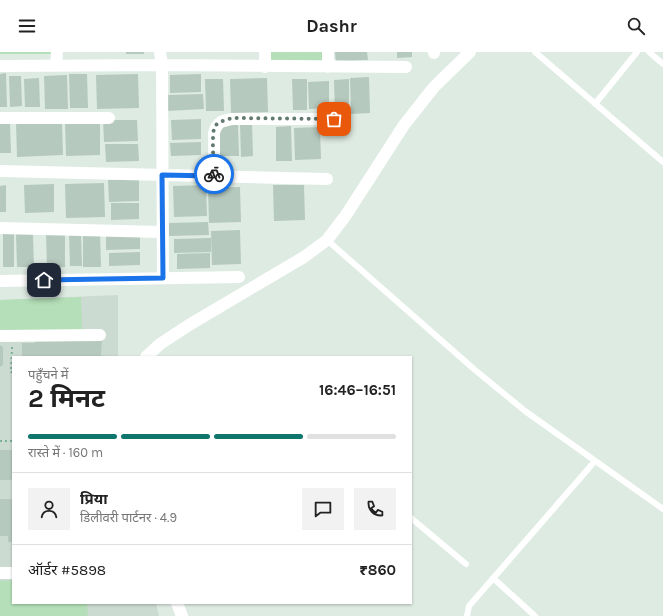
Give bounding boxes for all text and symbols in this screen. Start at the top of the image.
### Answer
icon: menu [16,15,38,37]
text: Dashr [306,15,357,37]
icon: search [625,15,647,37]
pin [317,102,351,136]
icon: bag [323,108,345,130]
courier [194,154,234,194]
icon: bike [203,163,225,185]
pin [27,263,61,297]
icon: home [33,269,55,291]
text: पहुँचने में [28,367,69,382]
text: 16:46–16:51 [319,381,396,399]
text: 2 मिनट [28,383,105,414]
text: रास्ते में · 160 m [28,445,103,460]
button: person [28,488,70,530]
button: chat [302,488,344,530]
button: phone [354,488,396,530]
text: प्रिया [80,490,108,508]
text: डिलीवरी पार्टनर · 4.9 [80,510,177,525]
text: ऑर्डर #5898 [28,561,106,579]
text: ₹860 [359,561,396,579]

